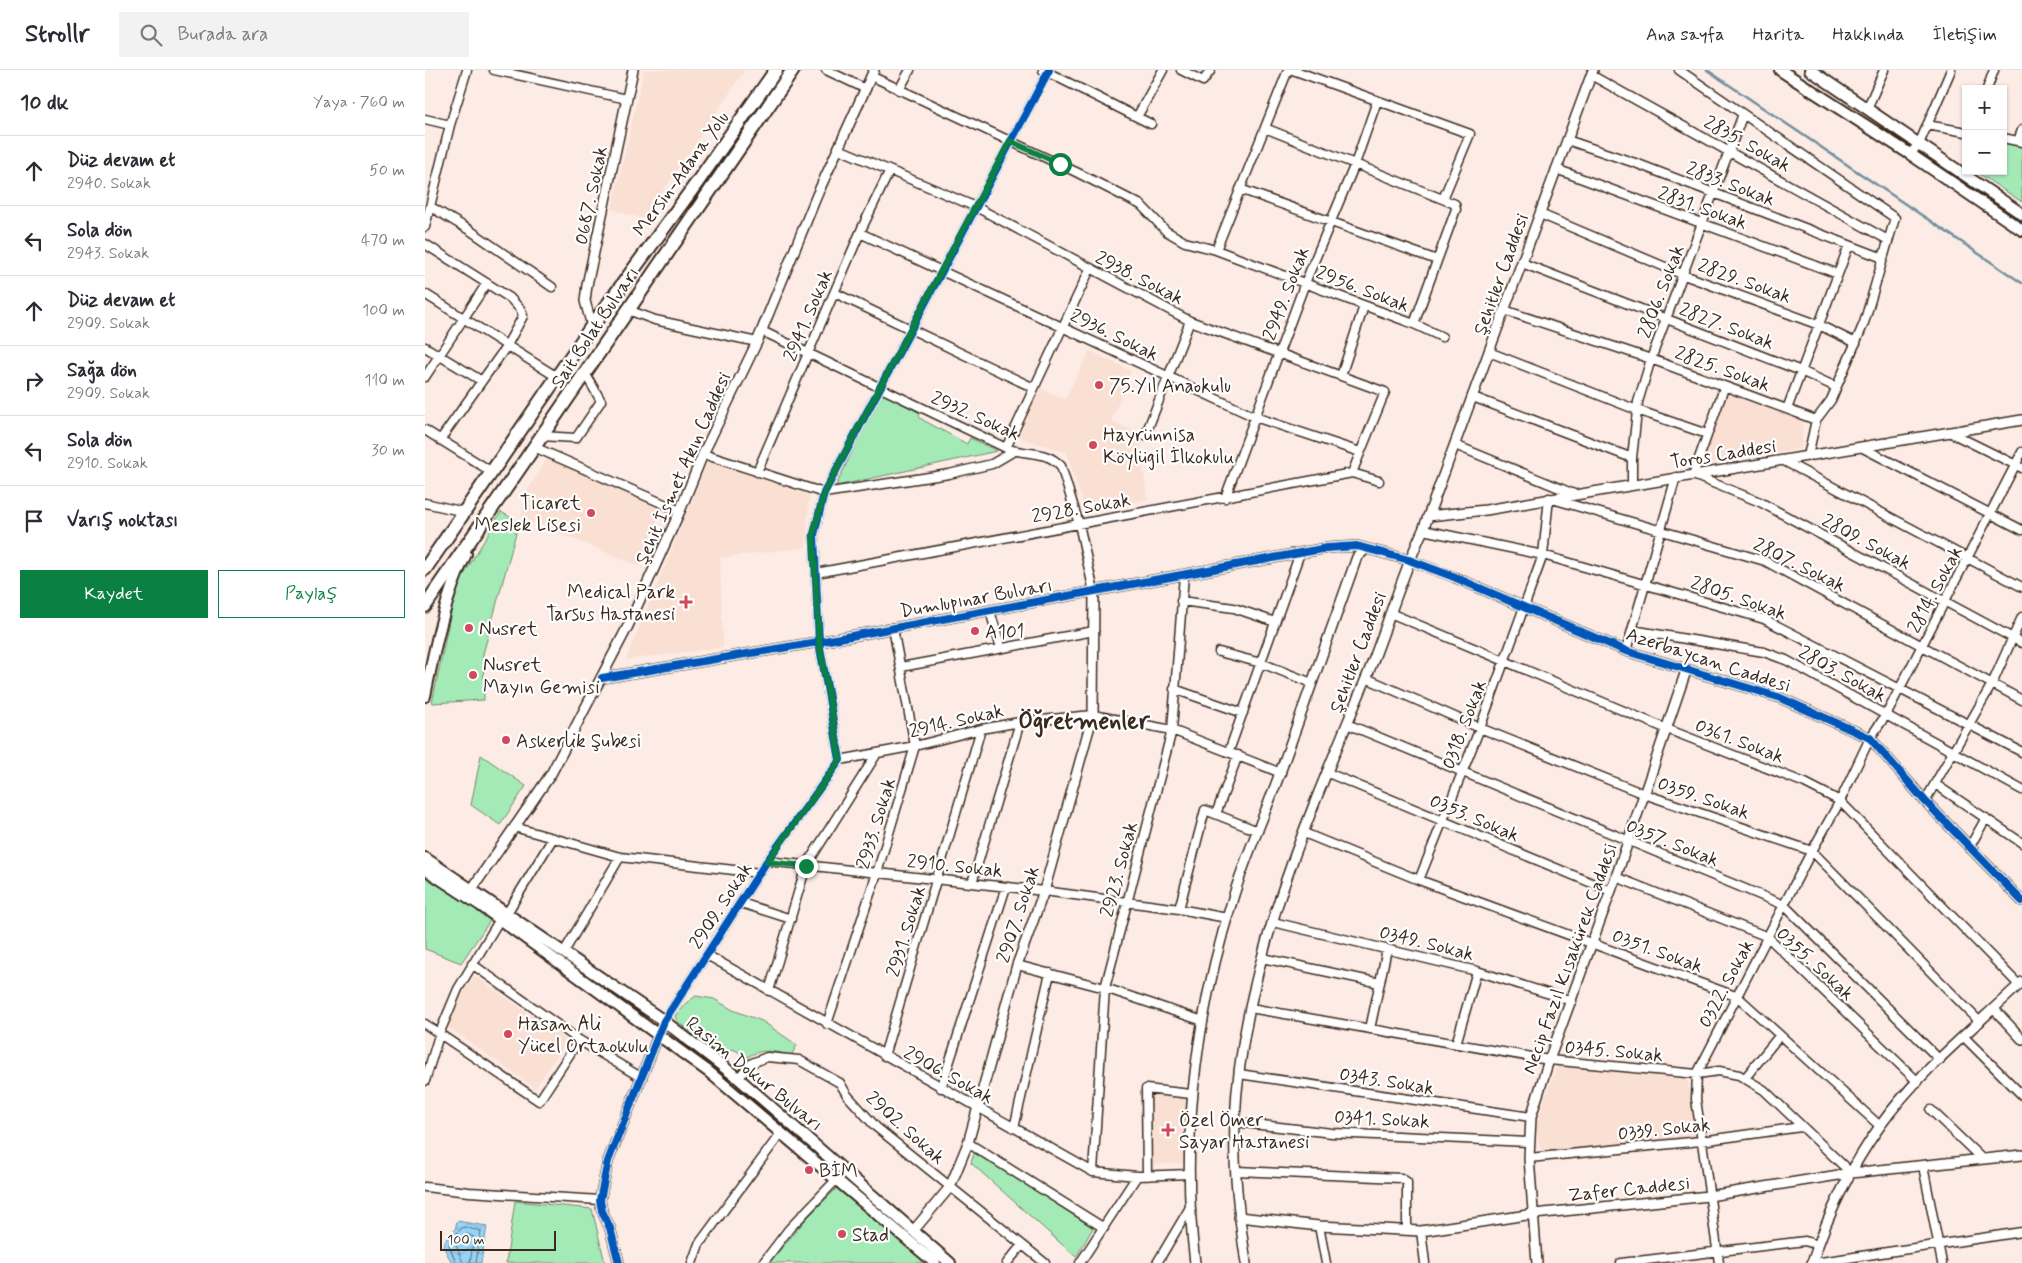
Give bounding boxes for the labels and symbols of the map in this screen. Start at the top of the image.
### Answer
street label: Mersin-Adana Yolu [627,106,735,241]
street label: 2835. Sokak [1699,110,1795,179]
street label: 0687. Sokak [569,144,614,247]
route start [1049,153,1072,176]
street label: 2833. Sokak [1682,156,1778,213]
street label: 2831. Sokak [1654,181,1751,236]
street label: Şehitler Caddesi [1468,210,1535,339]
street label: 2806. Sokak [1632,241,1691,342]
street label: 2949. Sokak [1257,243,1316,344]
street label: 2938. Sokak [1091,245,1188,311]
street label: 2829. Sokak [1694,253,1795,310]
street label: 2956. Sokak [1312,260,1413,319]
street label: Sait Bolat Bulvarı [545,262,645,393]
street label: 2941. Sokak [778,266,839,365]
street label: 2827. Sokak [1675,297,1777,356]
street label: 2936. Sokak [1066,303,1163,367]
street label: 2825. Sokak [1671,341,1774,398]
street label: Şehit İsmet Akın Caddesi [630,369,737,569]
place label: 75.Yıl Anaokulu [1109,374,1231,399]
marker: 75.Yıl Anaokulu [1093,379,1105,391]
street label: 2932. Sokak [927,386,1024,447]
place label: Hayrünnisa Köylügil İlkokulu [1103,423,1234,471]
street label: Toros Caddesi [1669,434,1778,475]
marker: Hayrünnisa Köylügil İlkokulu [1087,439,1099,451]
street label: 2928. Sokak [1030,487,1133,529]
place label: Ticaret Meslek Lisesi [474,491,581,538]
marker: Ticaret Meslek Lisesi [585,507,597,519]
street label: 2809. Sokak [1817,508,1915,576]
street label: 2807. Sokak [1749,532,1850,598]
street label: 2814. Sokak [1902,542,1969,638]
street label: 2805. Sokak [1687,570,1790,626]
street label: Dumlupınar Bulvarı [898,573,1054,624]
place label: Medical Park Tarsus Hastanesi [546,580,675,627]
street label: Şehitler Caddesi [1324,588,1393,717]
marker: Medical Park Tarsus Hastanesi [679,595,693,609]
place label: Nusret [479,617,538,642]
place label: A101 [985,620,1024,645]
marker: Nusret [463,622,475,634]
street label: Azerbaycan Caddesi [1622,622,1794,700]
marker: A101 [969,625,981,637]
street label: 2803. Sokak [1794,640,1891,709]
place label: Nusret Mayın Gemisi [483,653,600,700]
marker: Nusret Mayın Gemisi [467,669,479,681]
street label: 0318. Sokak [1436,676,1493,773]
street label: 2914. Sokak [907,698,1006,744]
district label: Öğretmenler [1018,706,1150,738]
street label: 0361. Sokak [1691,713,1787,770]
place label: Askerlik Şubesi [516,729,642,754]
marker: Askerlik Şubesi [500,734,512,746]
street label: 0359. Sokak [1654,771,1753,826]
street label: 2933. Sokak [851,775,902,872]
street label: 0353. Sokak [1426,788,1523,848]
street label: 0357. Sokak [1622,813,1723,873]
street label: 2923. Sokak [1095,819,1144,920]
street label: Necip Fazıl Kısakürek Caddesi [1517,839,1624,1078]
street label: 2910. Sokak [906,849,1004,884]
route end [795,855,818,878]
street label: 2909. Sokak [684,858,759,954]
street label: 2907. Sokak [991,863,1046,966]
street label: 2931. Sokak [881,883,932,980]
street label: 0349. Sokak [1377,920,1476,967]
street label: 0355. Sokak [1771,922,1859,1007]
street label: 0351. Sokak [1609,923,1706,979]
street label: 0322. Sokak [1693,935,1760,1032]
street label: Rasim Dokur Bulvarı [680,1011,828,1137]
place label: Hasan Ali Yücel Ortaokulu [518,1012,649,1059]
marker: Hasan Ali Yücel Ortaokulu [502,1028,514,1040]
street label: 0345. Sokak [1564,1035,1664,1068]
street label: 2906. Sokak [899,1040,998,1110]
street label: 0343. Sokak [1338,1062,1436,1101]
street label: 2902. Sokak [860,1086,950,1170]
street label: 0341. Sokak [1334,1105,1430,1134]
place label: Özel Ömer Sayar Hastanesi [1179,1108,1309,1155]
street label: 0339. Sokak [1617,1112,1712,1147]
marker: Özel Ömer Sayar Hastanesi [1161,1123,1175,1137]
place label: BİM [819,1159,858,1184]
marker: BİM [803,1164,815,1176]
street label: Zafer Caddesi [1567,1171,1691,1208]
place label: Stad [852,1223,889,1248]
scale bar [440,1228,556,1251]
marker: Stad [836,1228,848,1240]

